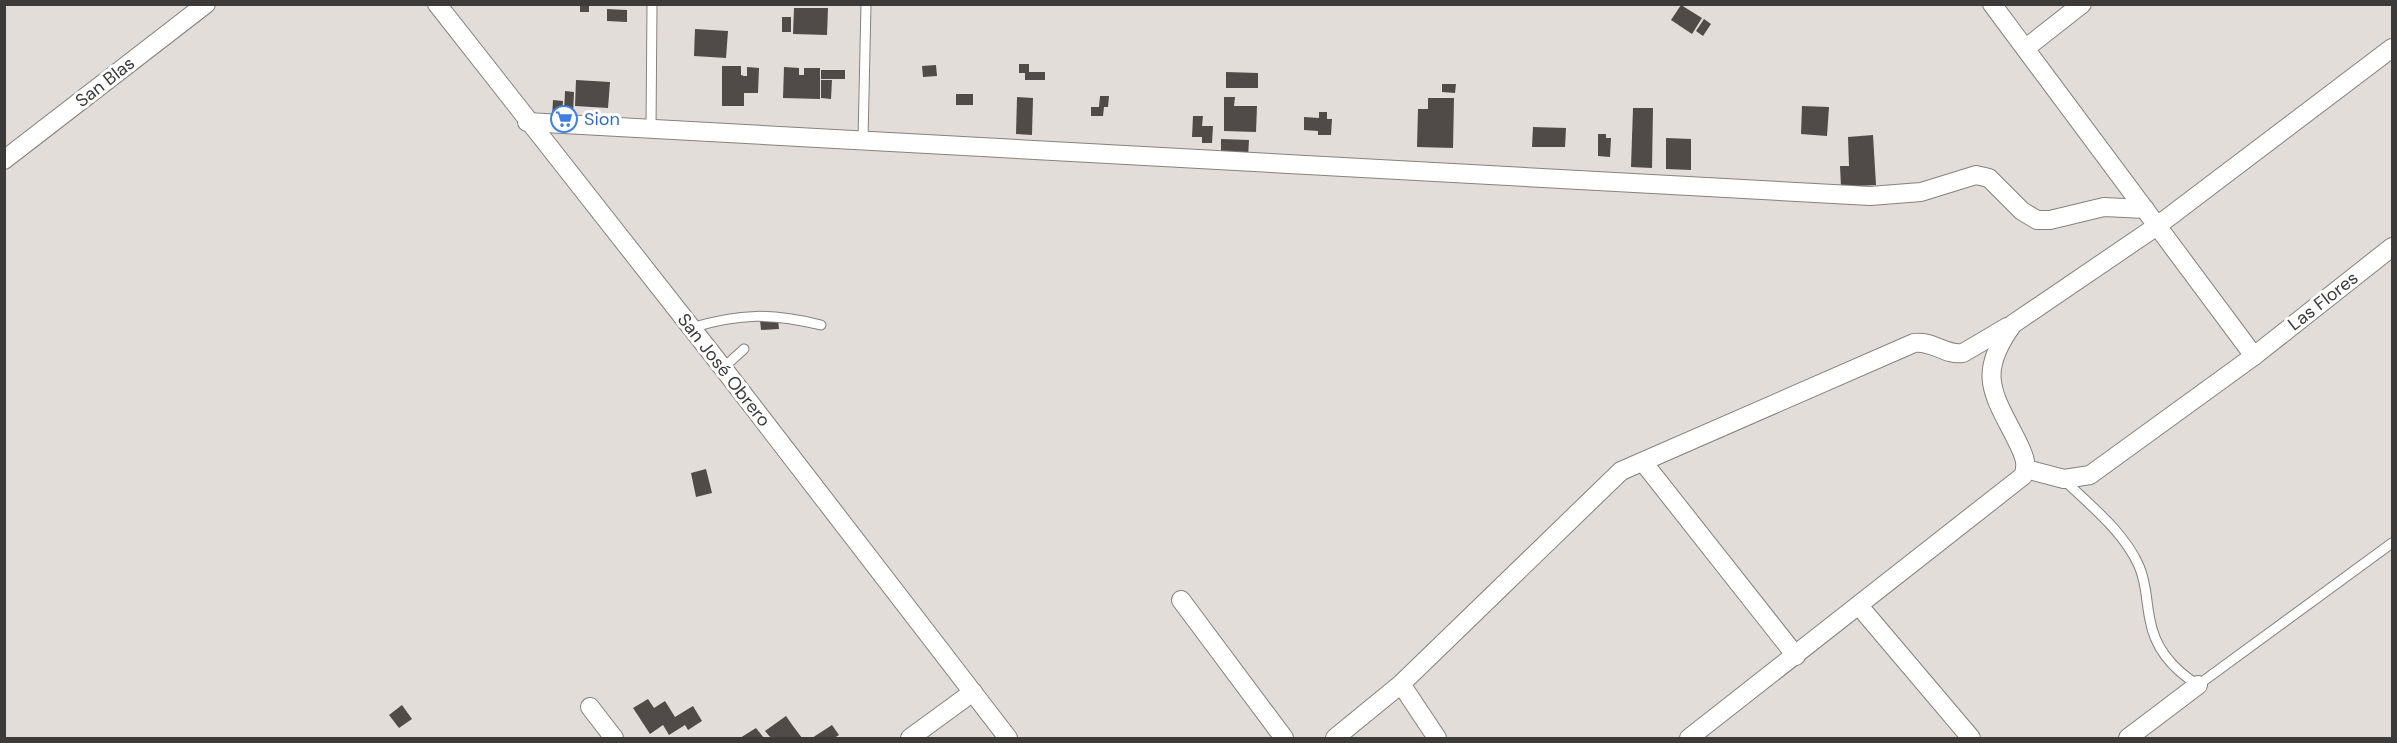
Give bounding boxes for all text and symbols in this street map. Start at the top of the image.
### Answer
street label: San Blas [70,51,140,113]
supermarket icon: Sion [549,104,579,134]
place label: Sion [584,107,620,131]
street label: Las Flores [2283,266,2363,336]
street label: San José Obrero [672,308,776,432]

